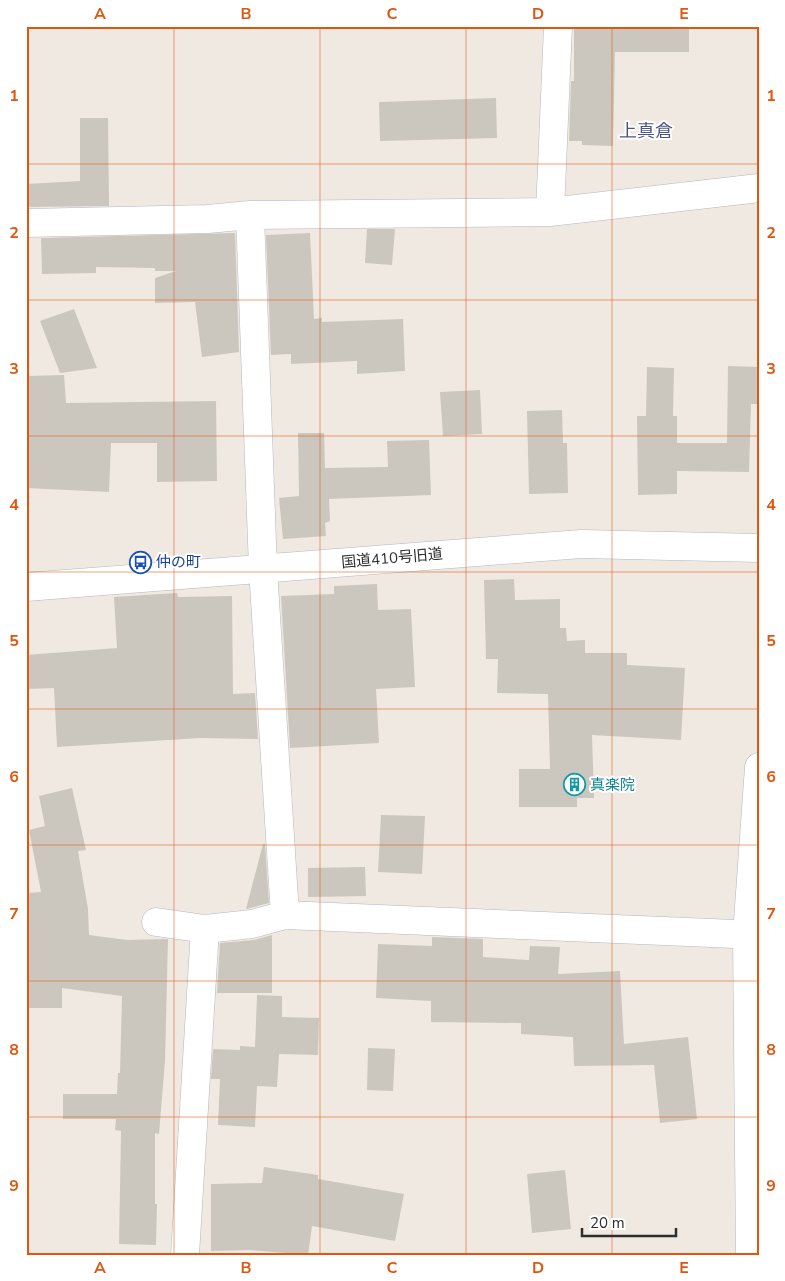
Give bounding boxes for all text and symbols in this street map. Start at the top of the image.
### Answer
text: A [94,3,106,25]
text: B [240,3,252,25]
text: C [387,3,398,25]
text: D [532,3,544,25]
text: E [679,3,689,25]
text: 1 [9,85,19,107]
text: 1 [766,85,776,107]
district label: 上真倉 [619,119,673,143]
text: 2 [9,222,19,244]
text: 2 [766,222,776,244]
text: 3 [9,358,19,380]
text: 3 [766,358,776,380]
text: 4 [9,494,19,516]
text: 4 [766,494,776,516]
street label: 国道410号旧道 [340,544,444,572]
bus stop icon: 仲の町 [128,550,152,574]
place label: 仲の町 [156,552,201,572]
text: 5 [9,630,19,652]
text: 5 [766,630,776,652]
text: 6 [9,766,19,788]
text: 6 [766,766,776,788]
building icon: 真楽院 [562,773,586,797]
place label: 真楽院 [590,775,635,795]
text: 7 [9,903,19,925]
text: 7 [766,903,776,925]
text: 8 [9,1039,19,1061]
text: 8 [766,1039,776,1061]
text: 9 [9,1175,19,1197]
text: 9 [766,1175,776,1197]
scale bar [582,1206,676,1238]
text: 20 m [590,1213,625,1233]
text: A [94,1257,106,1279]
text: B [240,1257,252,1279]
text: C [387,1257,398,1279]
text: D [532,1257,544,1279]
text: E [679,1257,689,1279]

